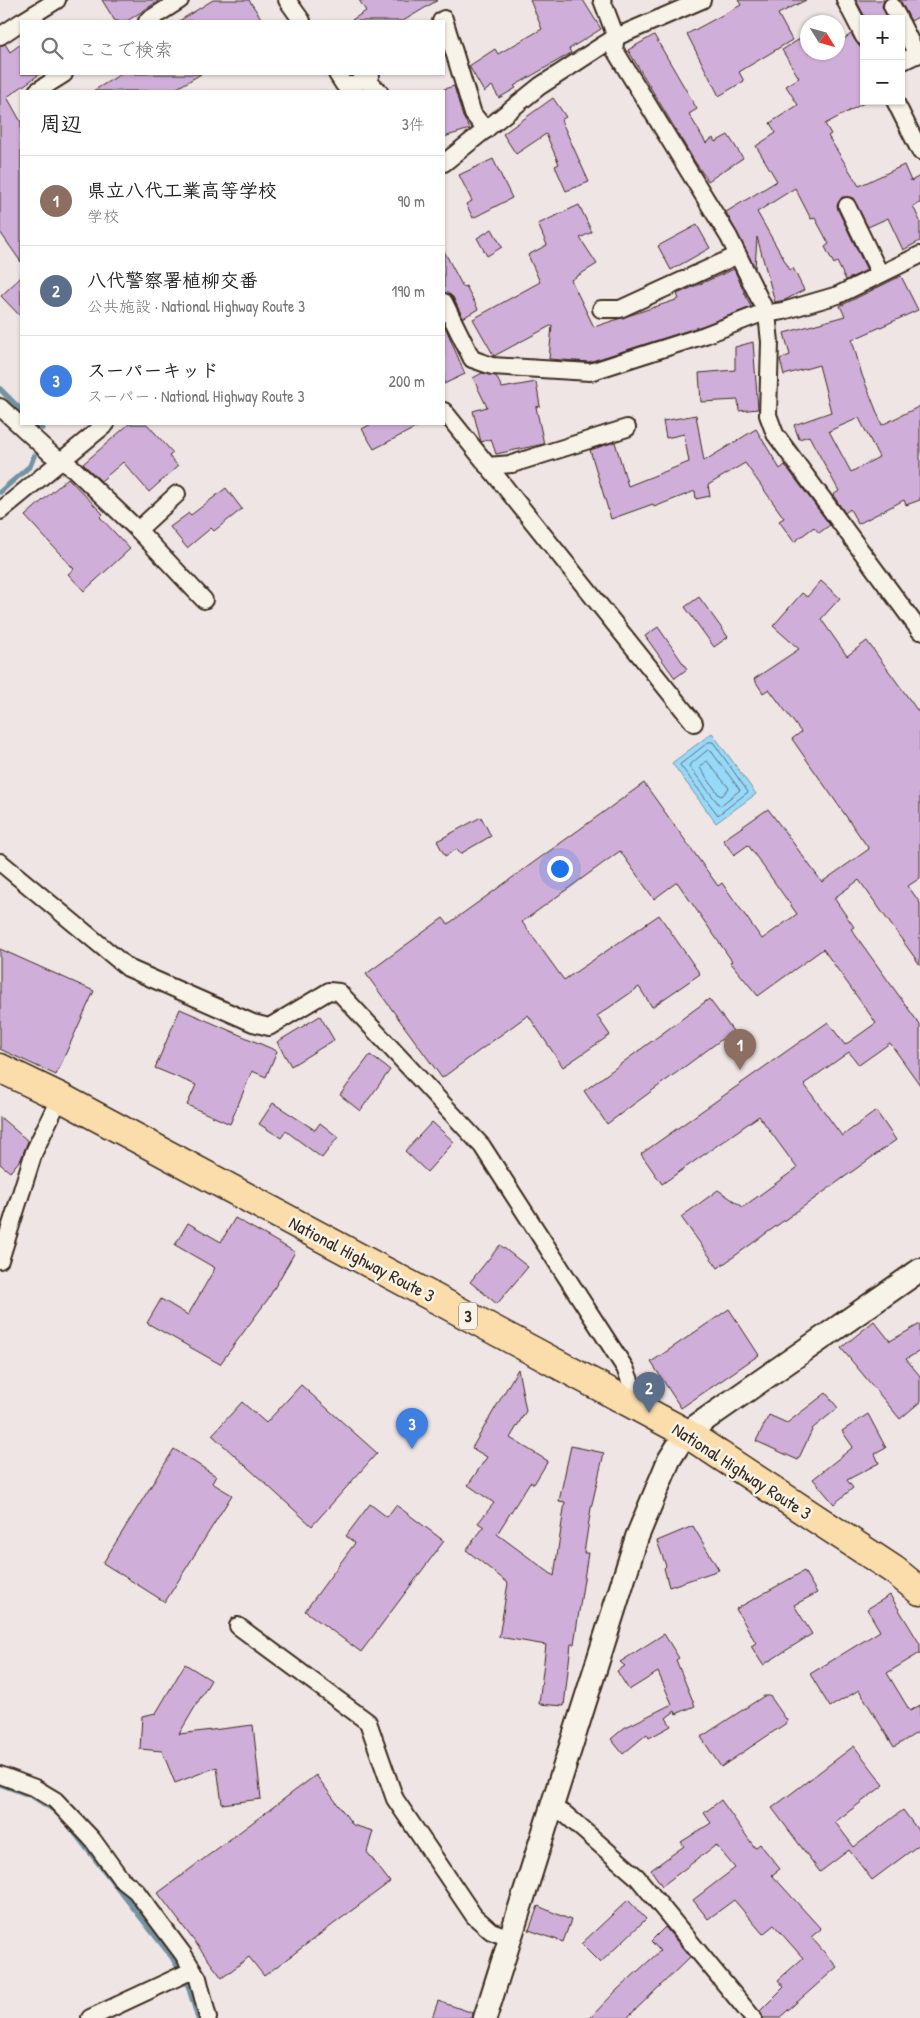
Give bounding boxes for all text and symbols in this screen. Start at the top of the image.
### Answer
north arrow [800,15,845,60]
map controls [860,15,905,105]
button: + [860,15,905,60]
search box [20,20,445,75]
icon: search [38,34,66,62]
text: ここで検索 [78,36,173,62]
button: − [860,60,905,105]
text: 周辺 [40,109,82,138]
text: 3件 [402,113,425,135]
text: 県立八代工業高等学校 [87,177,277,203]
text: 1 [53,190,59,212]
text: 90 m [397,190,425,212]
text: 学校 [87,205,119,227]
text: 八代警察署植柳交番 [87,267,258,293]
text: 2 [52,280,60,302]
text: 190 m [392,280,425,302]
text: 公共施設 · National Highway Route 3 [87,295,305,317]
text: スーパーキッド [87,357,219,383]
text: 3 [52,370,60,392]
text: 200 m [389,370,425,392]
text: スーパー · National Highway Route 3 [87,385,305,407]
your location [547,856,573,882]
pin: 1 [724,1029,756,1070]
street label: National Highway Route 3 [285,1210,439,1308]
road number: 3 [459,1302,477,1330]
pin: 2 [633,1372,665,1413]
pin: 3 [396,1408,428,1449]
street label: National Highway Route 3 [667,1417,817,1525]

